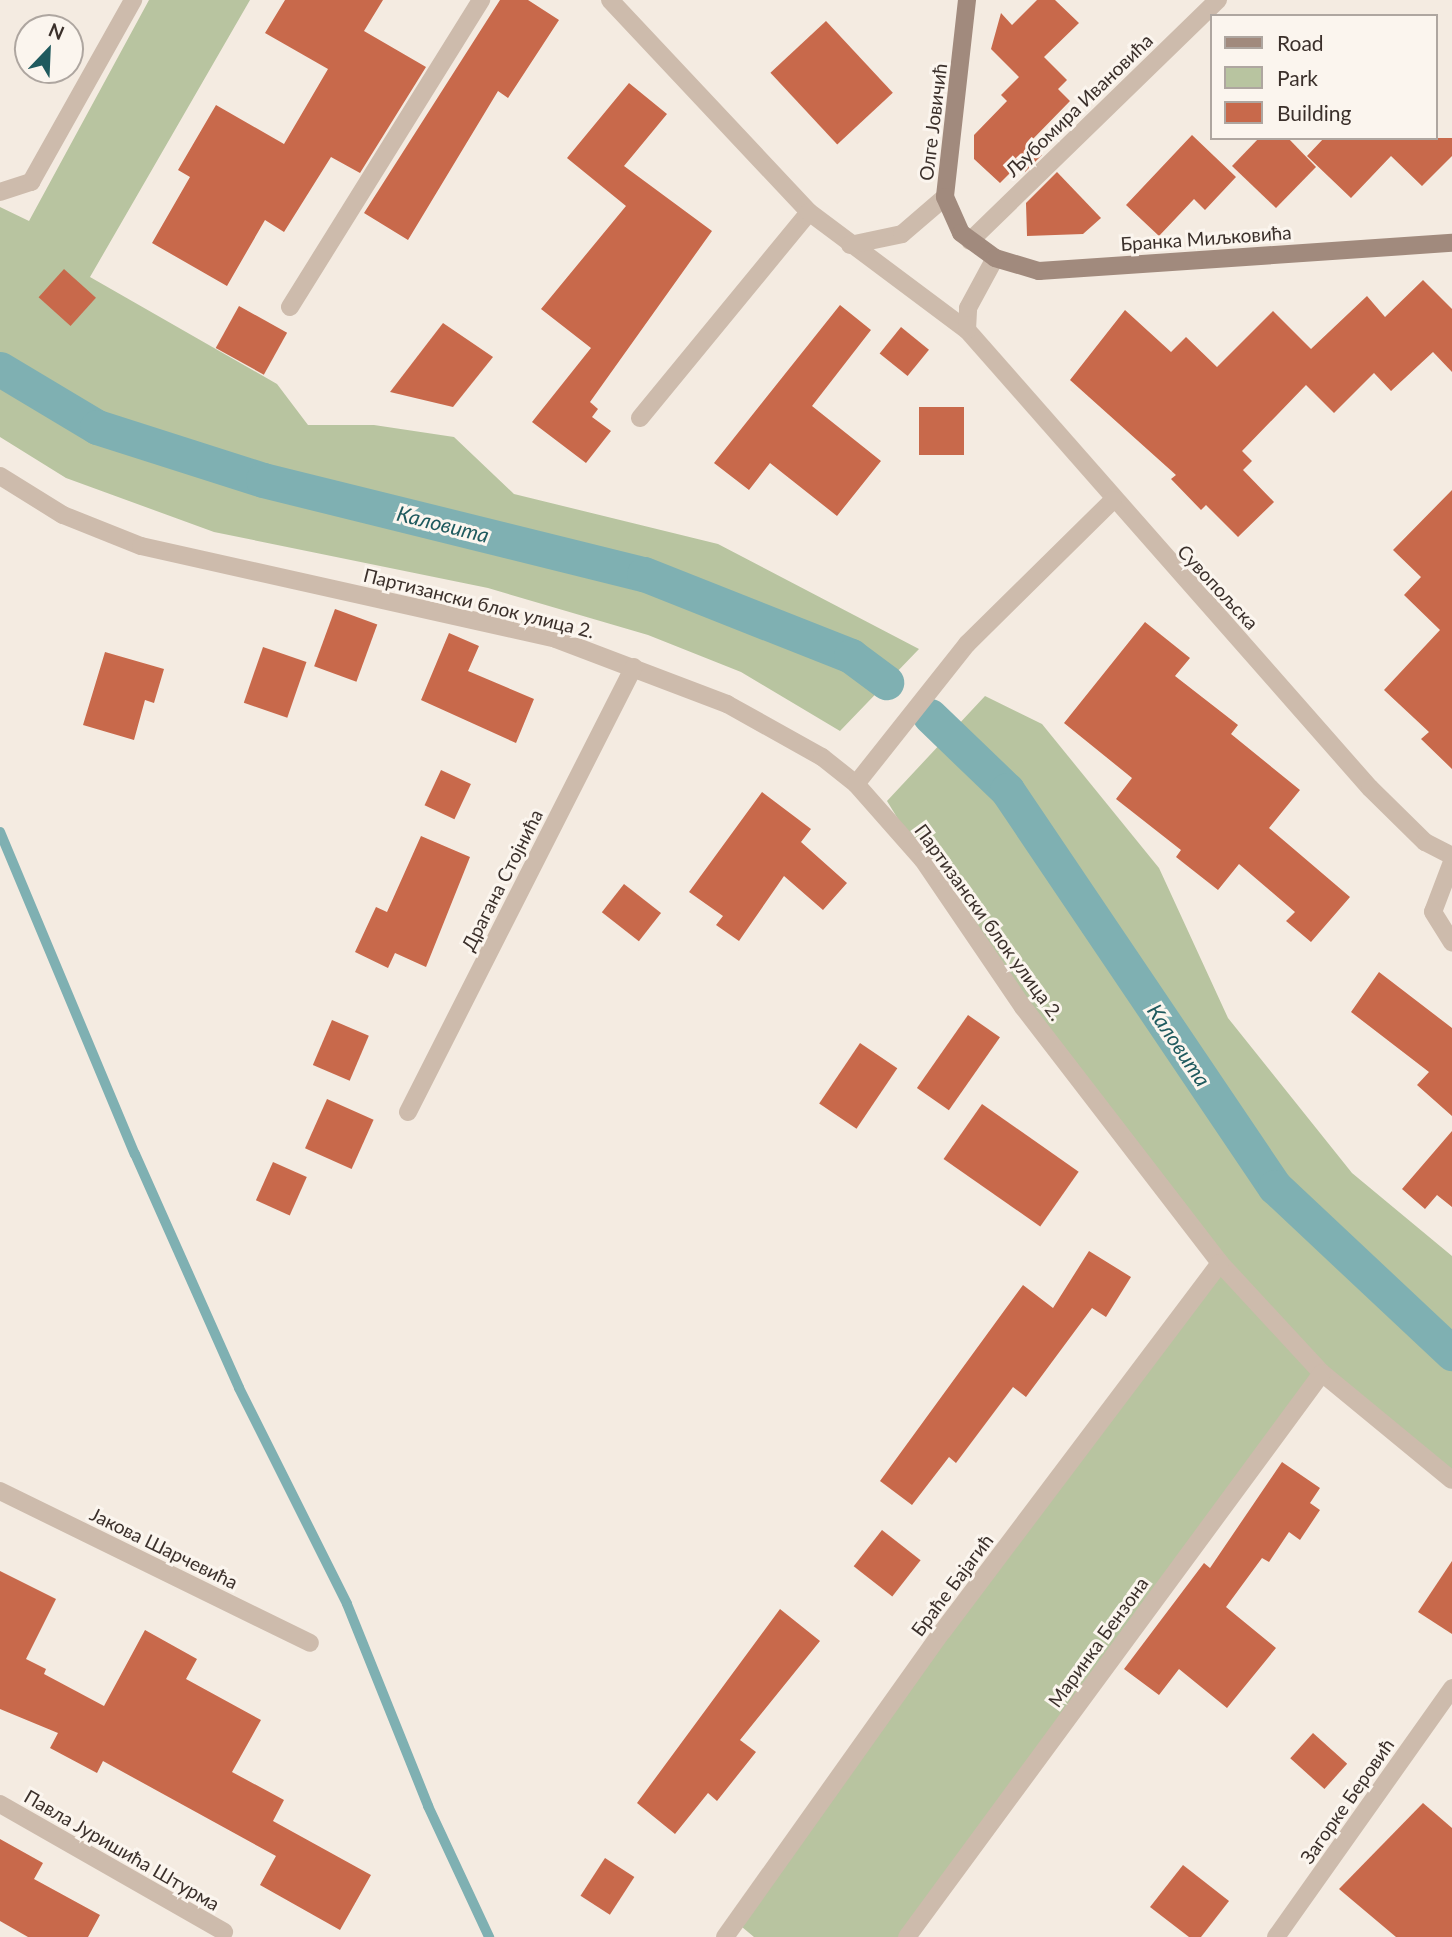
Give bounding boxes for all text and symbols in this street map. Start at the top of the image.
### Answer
north arrow [14,14,84,84]
legend [1210,14,1438,140]
text: N [45,18,68,44]
street label: Љубомира Ивановића [1001,29,1157,181]
text: Road [1277,30,1324,55]
street label: Олге Јовичић [914,62,952,182]
text: Park [1277,65,1318,90]
text: Building [1277,100,1352,125]
street label: Бранка Миљковића [1120,221,1292,255]
water label: Каловита [394,500,492,548]
street label: Сувопољска [1173,540,1263,634]
street label: Партизански блок улица 2. [361,563,597,643]
street label: Драгана Стојнића [457,806,547,954]
street label: Партизански блок улица 2. [910,819,1068,1025]
water label: Каловита [1142,999,1216,1091]
street label: Јакова Шарчевића [86,1502,242,1594]
street label: Браће Бајагић [906,1530,998,1640]
street label: Маринка Бензона [1043,1573,1153,1711]
street label: Загорке Беровић [1295,1734,1399,1868]
street label: Павла Јуришића Штурма [20,1785,224,1915]

